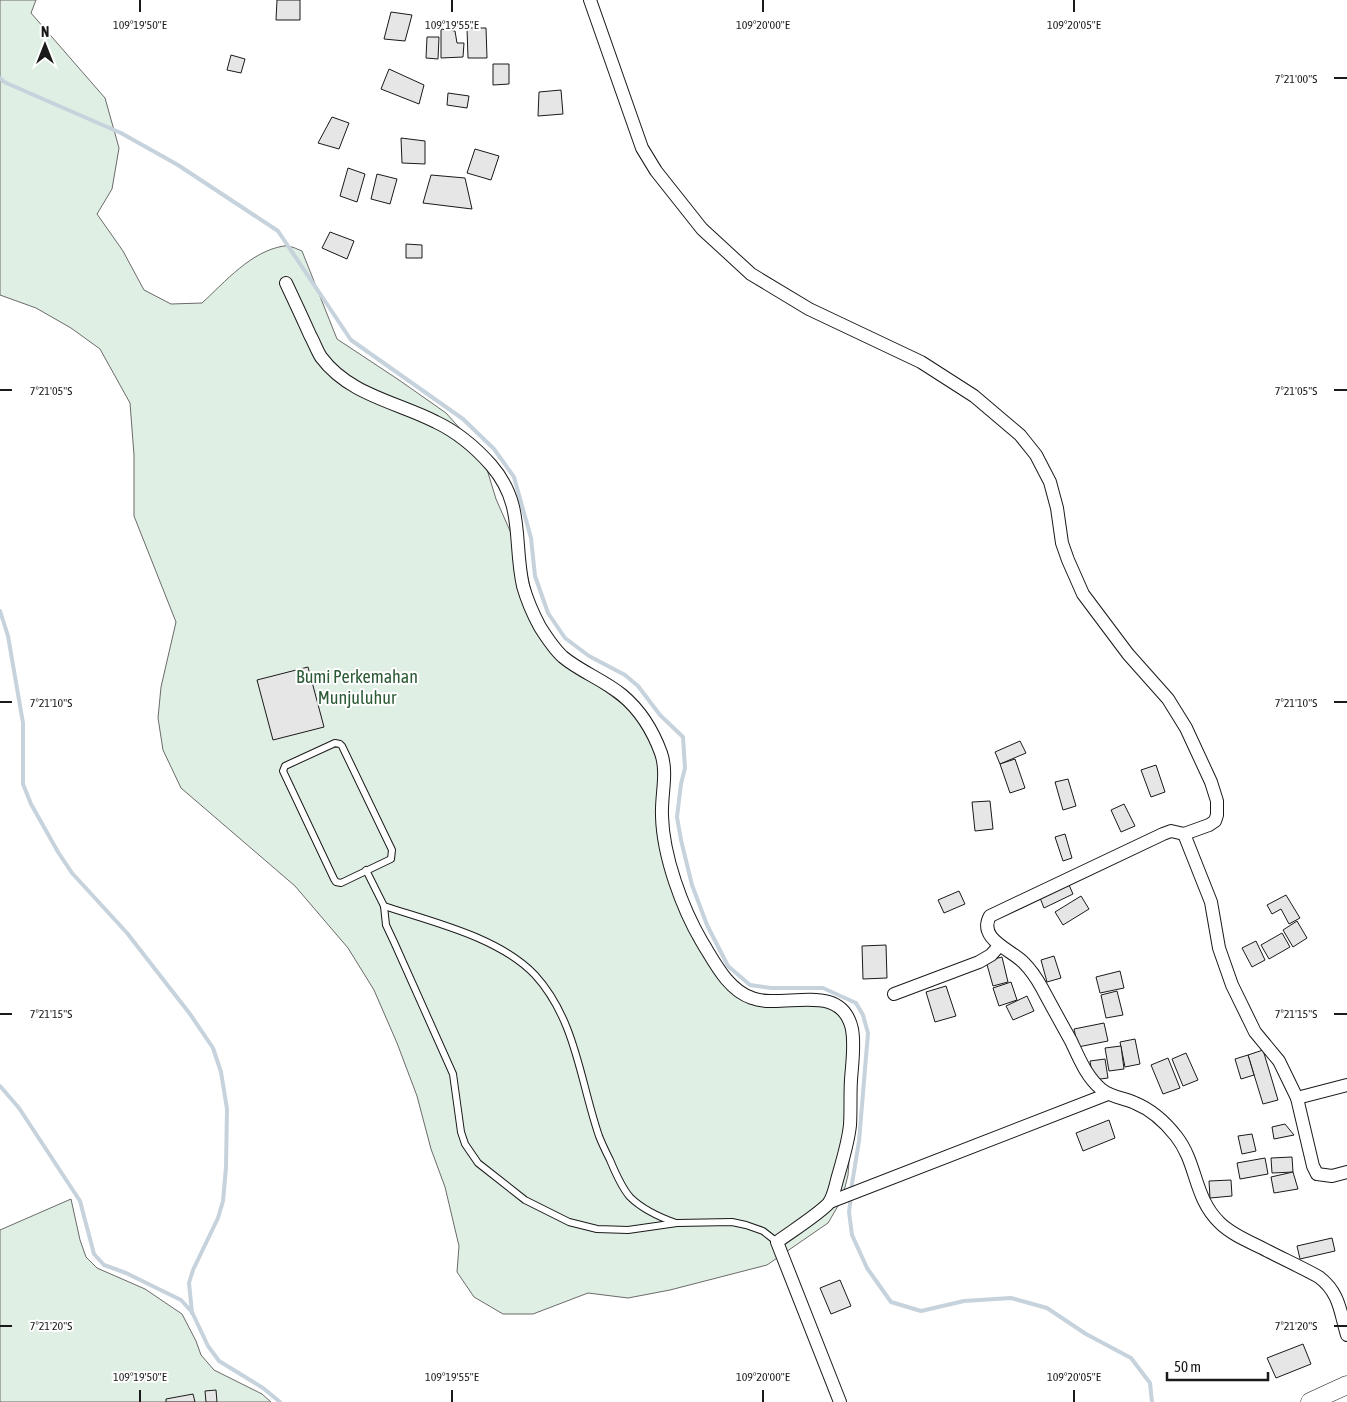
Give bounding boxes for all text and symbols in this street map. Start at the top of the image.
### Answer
text: 109°19'50"E [113,18,167,32]
text: 109°19'55"E [425,18,479,32]
text: 109°20'00"E [736,18,790,32]
text: 109°20'05"E [1047,18,1101,32]
north arrow [20,20,70,70]
text: N [41,24,49,40]
text: 7°21'00"S [1275,72,1317,86]
text: 7°21'05"S [30,384,72,398]
text: 7°21'05"S [1275,384,1317,398]
park label: Bumi Perkemahan Munjuluhur [296,666,418,708]
text: 7°21'10"S [30,696,72,710]
text: 7°21'10"S [1275,696,1317,710]
text: 7°21'15"S [30,1007,72,1021]
text: 7°21'15"S [1275,1007,1317,1021]
text: 7°21'20"S [30,1319,72,1333]
text: 7°21'20"S [1275,1319,1317,1333]
scale bar [1167,1350,1268,1382]
text: 50 m [1174,1358,1201,1375]
text: 109°19'50"E [113,1370,167,1384]
text: 109°19'55"E [425,1370,479,1384]
text: 109°20'00"E [736,1370,790,1384]
text: 109°20'05"E [1047,1370,1101,1384]

